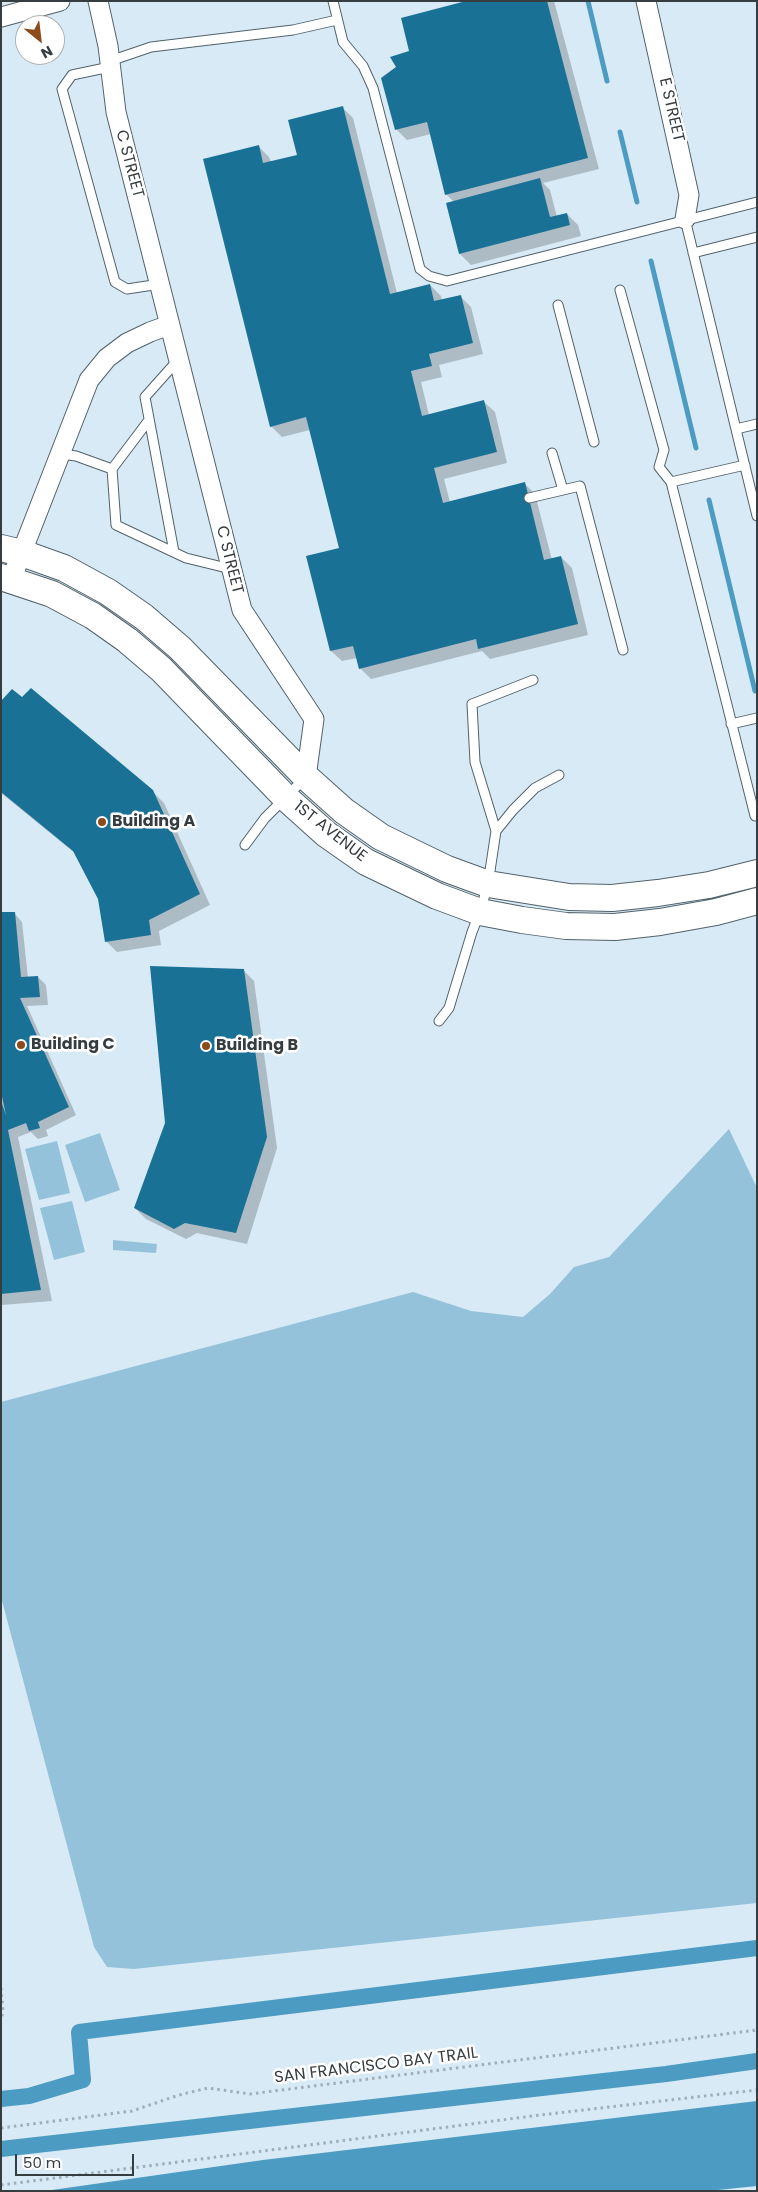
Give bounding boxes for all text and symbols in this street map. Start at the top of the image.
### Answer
north arrow [15,15,65,65]
text: N [37,41,56,64]
street label: E STREET [654,76,688,144]
street label: C STREET [111,128,147,200]
street label: C STREET [211,524,247,596]
street label: 1ST AVENUE [290,797,370,867]
place label: Building A [112,812,195,832]
marker: Building A [96,816,108,828]
place label: Building C [31,1035,115,1055]
place label: Building B [216,1036,298,1056]
marker: Building C [15,1039,27,1051]
marker: Building B [200,1040,212,1052]
street label: SAN FRANCISCO BAY TRAIL [273,2044,479,2088]
scale bar [18,2144,136,2176]
text: 50 m [23,2152,61,2173]

